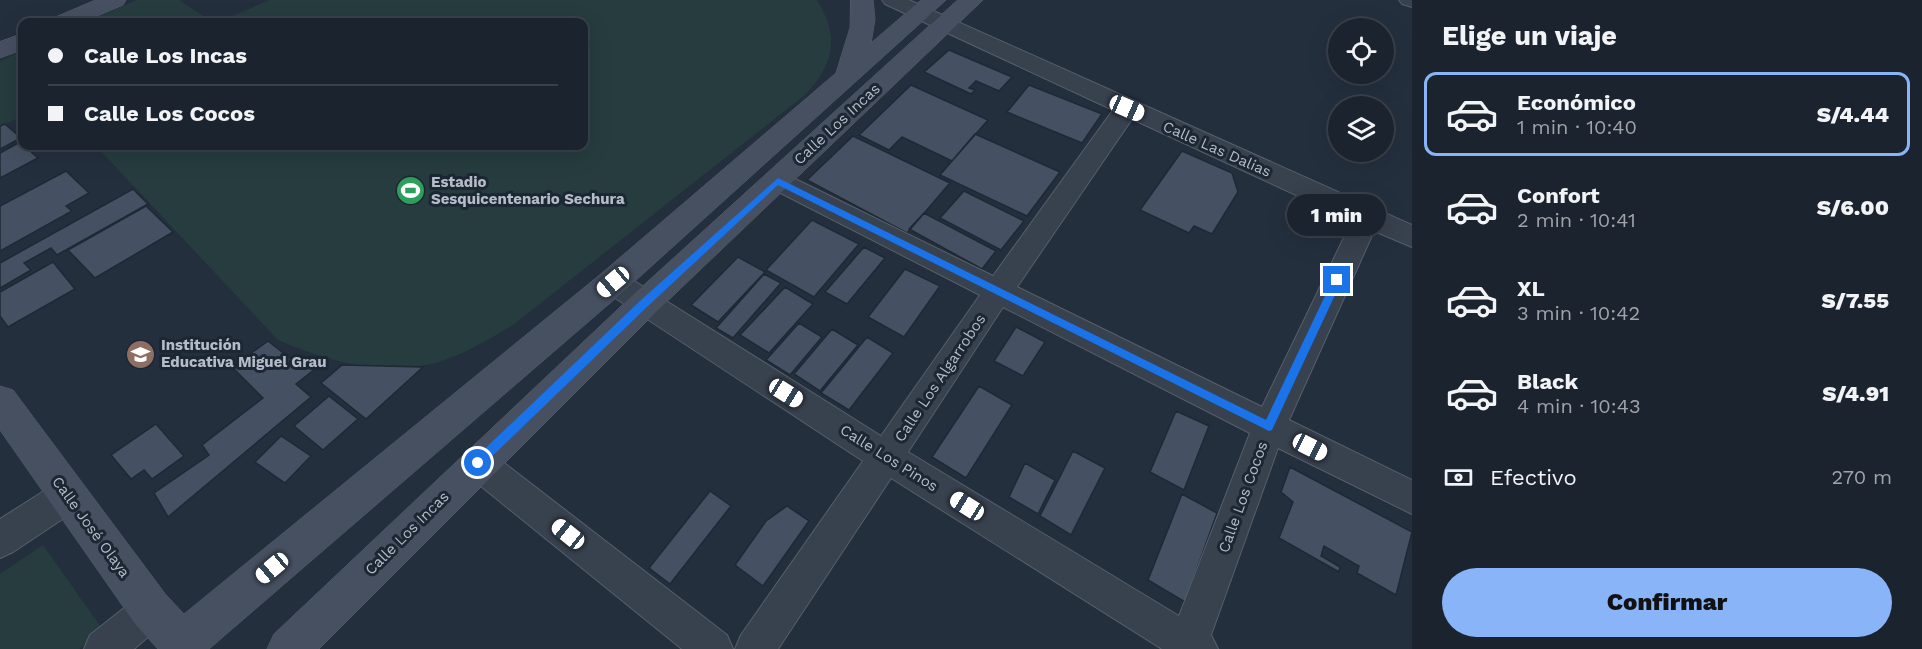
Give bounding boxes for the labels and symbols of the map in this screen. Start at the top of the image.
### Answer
street label: Calle Los Incas [790,80,884,168]
car [1107,92,1147,124]
street label: Calle Las Dalias [1160,117,1274,181]
place label: Estadio Sesquicentenario Sechura [431,173,625,208]
sports icon: Estadio Sesquicentenario Sechura [394,175,426,207]
callout: 1 min [1288,193,1386,235]
car [593,264,633,300]
route end [1323,266,1350,293]
street label: Calle Los Algarrobos [891,311,989,445]
place label: Institución Educativa Miguel Grau [161,336,327,371]
school or university icon: Institución Educativa Miguel Grau [124,338,156,370]
car [766,376,806,410]
street label: Calle Los Pinos [837,421,941,495]
car [1290,431,1330,463]
street label: Calle Los Cocos [1215,439,1272,555]
route start [464,449,491,476]
street label: Calle José Olaya [48,473,134,581]
street label: Calle Los Incas [361,487,453,579]
car [947,489,987,523]
car [548,516,588,552]
car [252,550,292,586]

